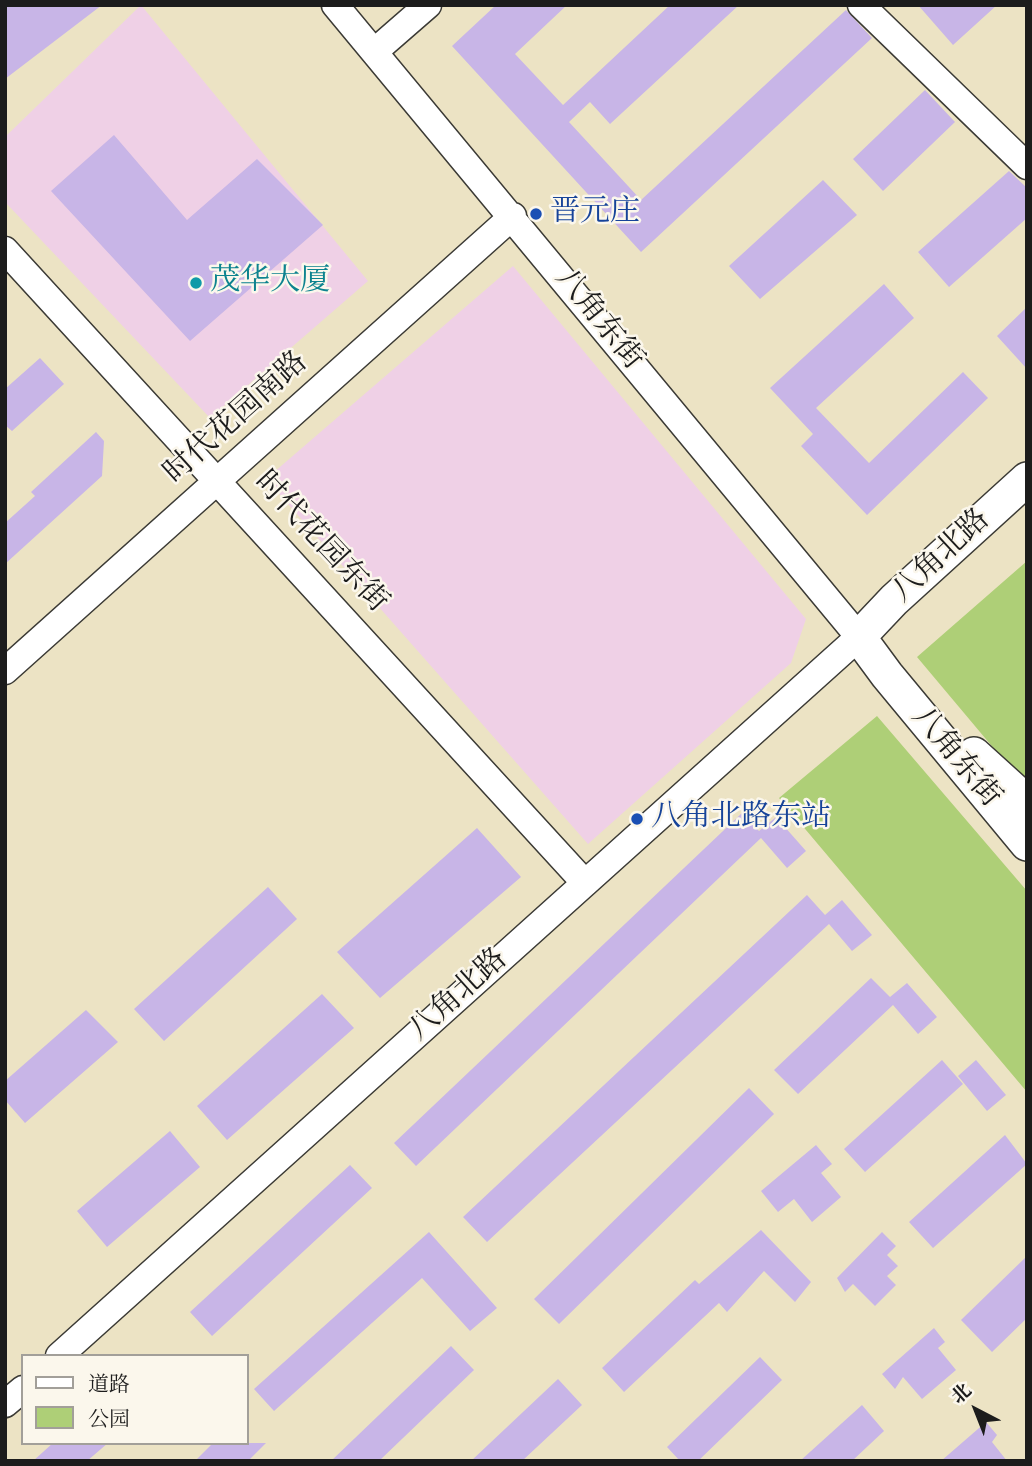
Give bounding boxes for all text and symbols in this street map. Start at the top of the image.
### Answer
place label: 晋元庄 [550,196,640,232]
marker: 晋元庄 [528,206,544,222]
street label: 八角东街 [546,262,650,378]
place label: 茂华大厦 [210,265,330,301]
marker: 茂华大厦 [188,275,204,291]
street label: 时代花园南路 [158,345,316,493]
street label: 时代花园东街 [245,465,395,621]
street label: 八角北路 [886,503,998,611]
street label: 八角东街 [903,700,1007,816]
place label: 八角北路东站 [651,801,831,837]
marker: 八角北路东站 [629,811,645,827]
street label: 八角北路 [402,942,516,1050]
legend [21,1354,248,1445]
text: 道路 [88,1372,130,1398]
north arrow [941,1375,1011,1445]
text: 北 [947,1379,976,1409]
text: 公园 [88,1407,130,1433]

